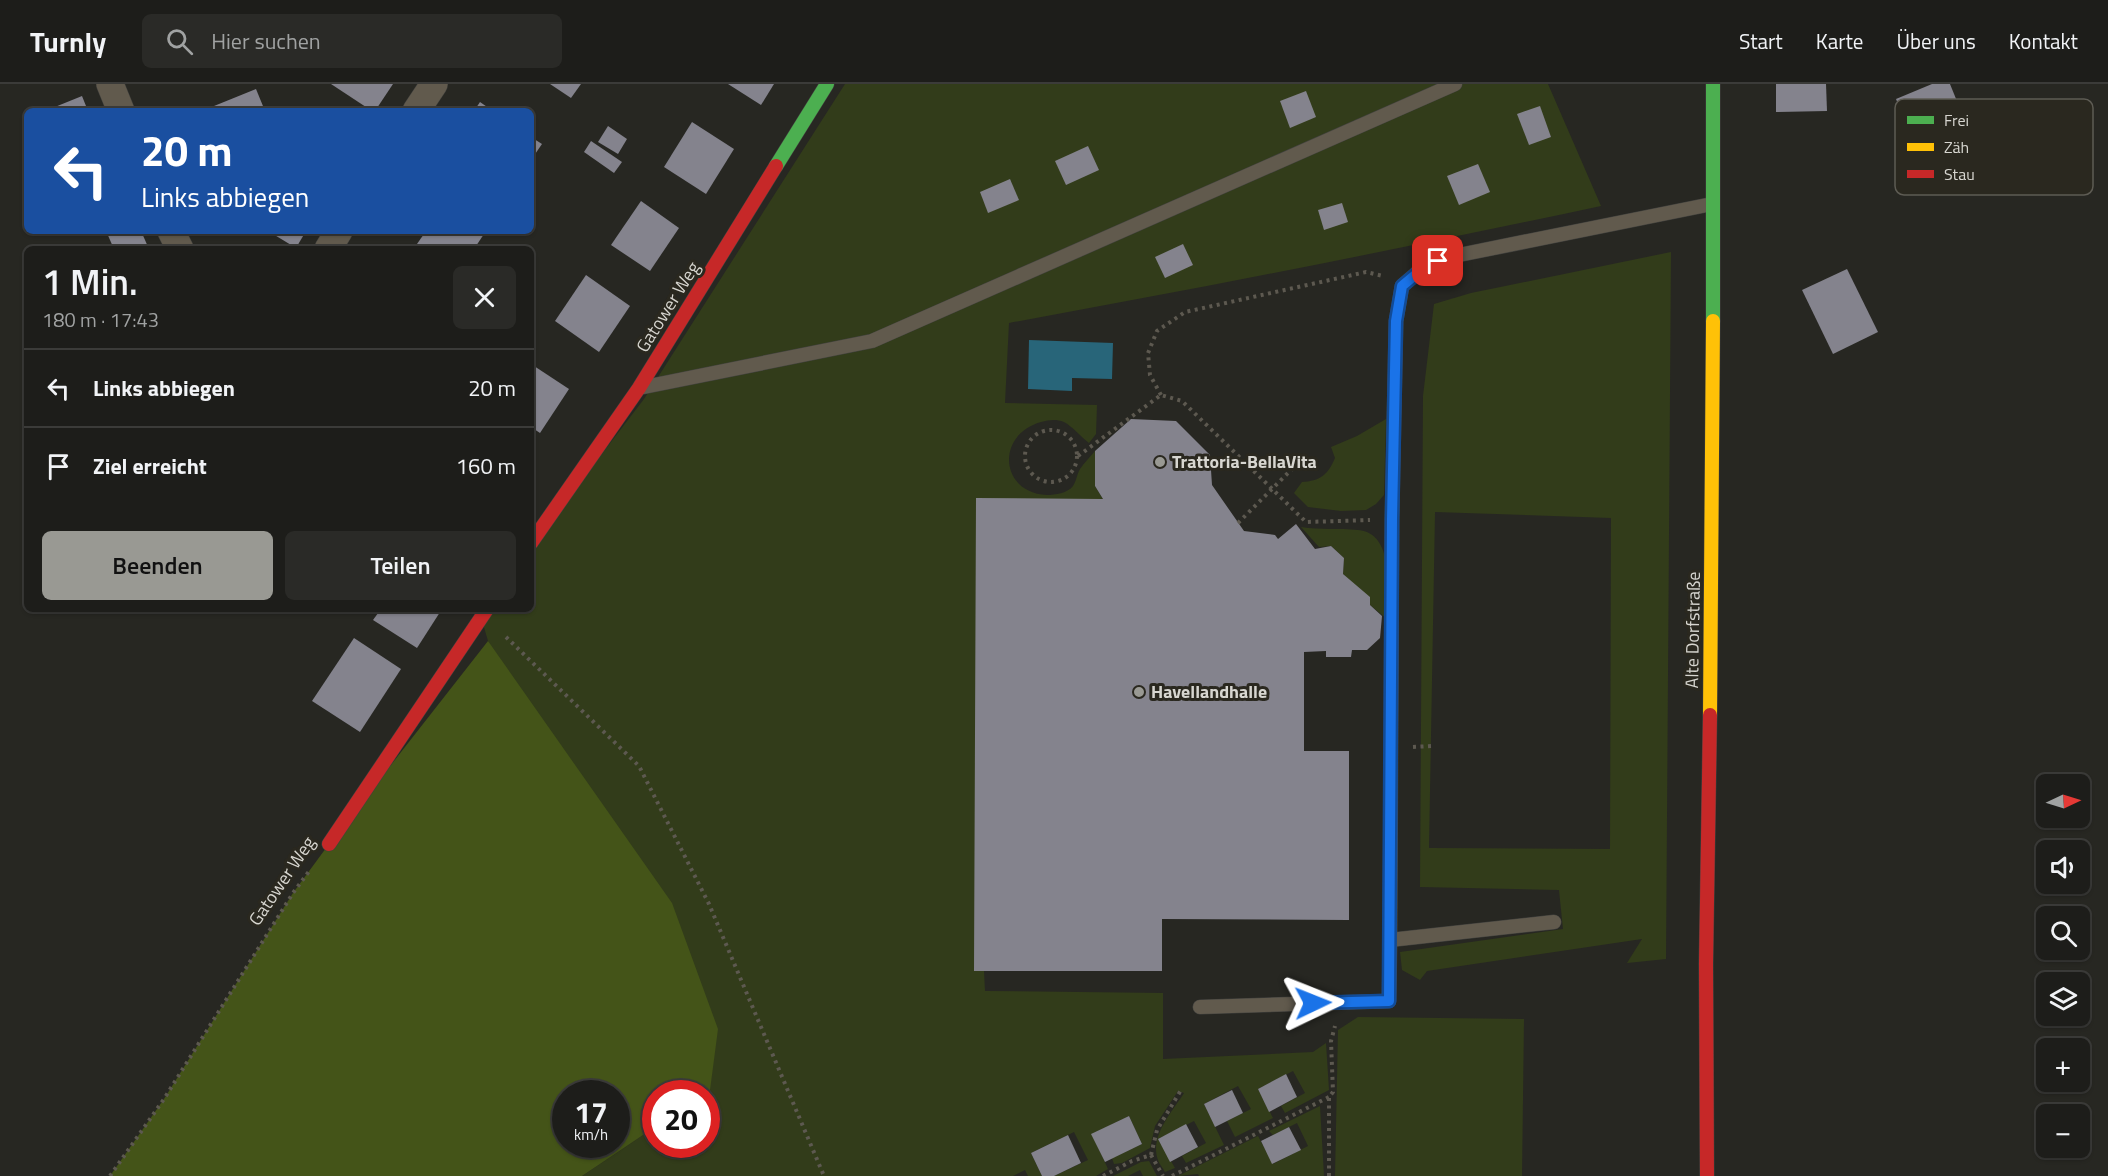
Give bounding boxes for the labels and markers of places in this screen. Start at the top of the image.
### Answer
pin [1412,235,1463,286]
place label: Trattoria-BellaVita [1172,448,1317,475]
marker: Trattoria-BellaVita [1153,455,1167,469]
place label: Havellandhalle [1151,678,1267,705]
marker: Havellandhalle [1132,685,1146,699]

